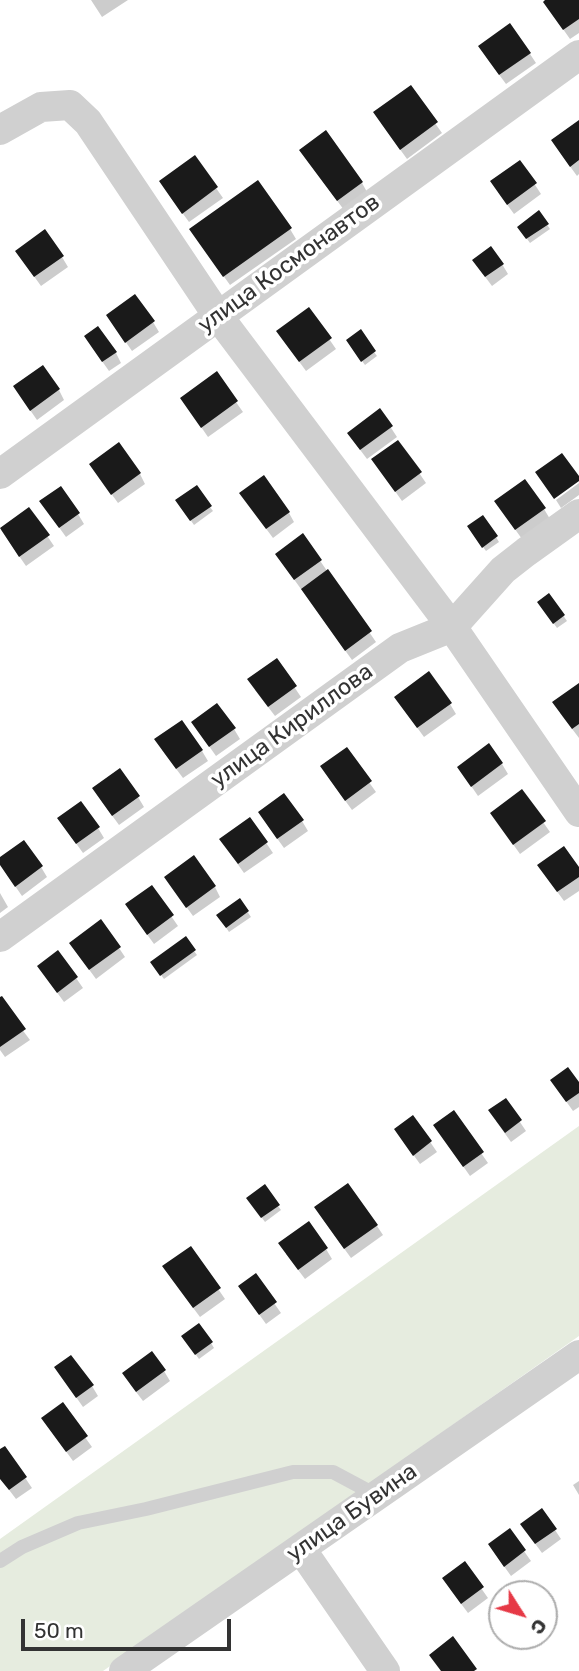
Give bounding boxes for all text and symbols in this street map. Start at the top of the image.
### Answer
street label: улица Космонавтов [193,189,385,339]
street label: улица Кириллова [206,658,378,794]
street label: улица Бувина [282,1458,422,1568]
north arrow [488,1580,558,1650]
scale bar [24,1604,234,1648]
text: С [525,1614,552,1639]
text: 50 m [34,1618,84,1643]

